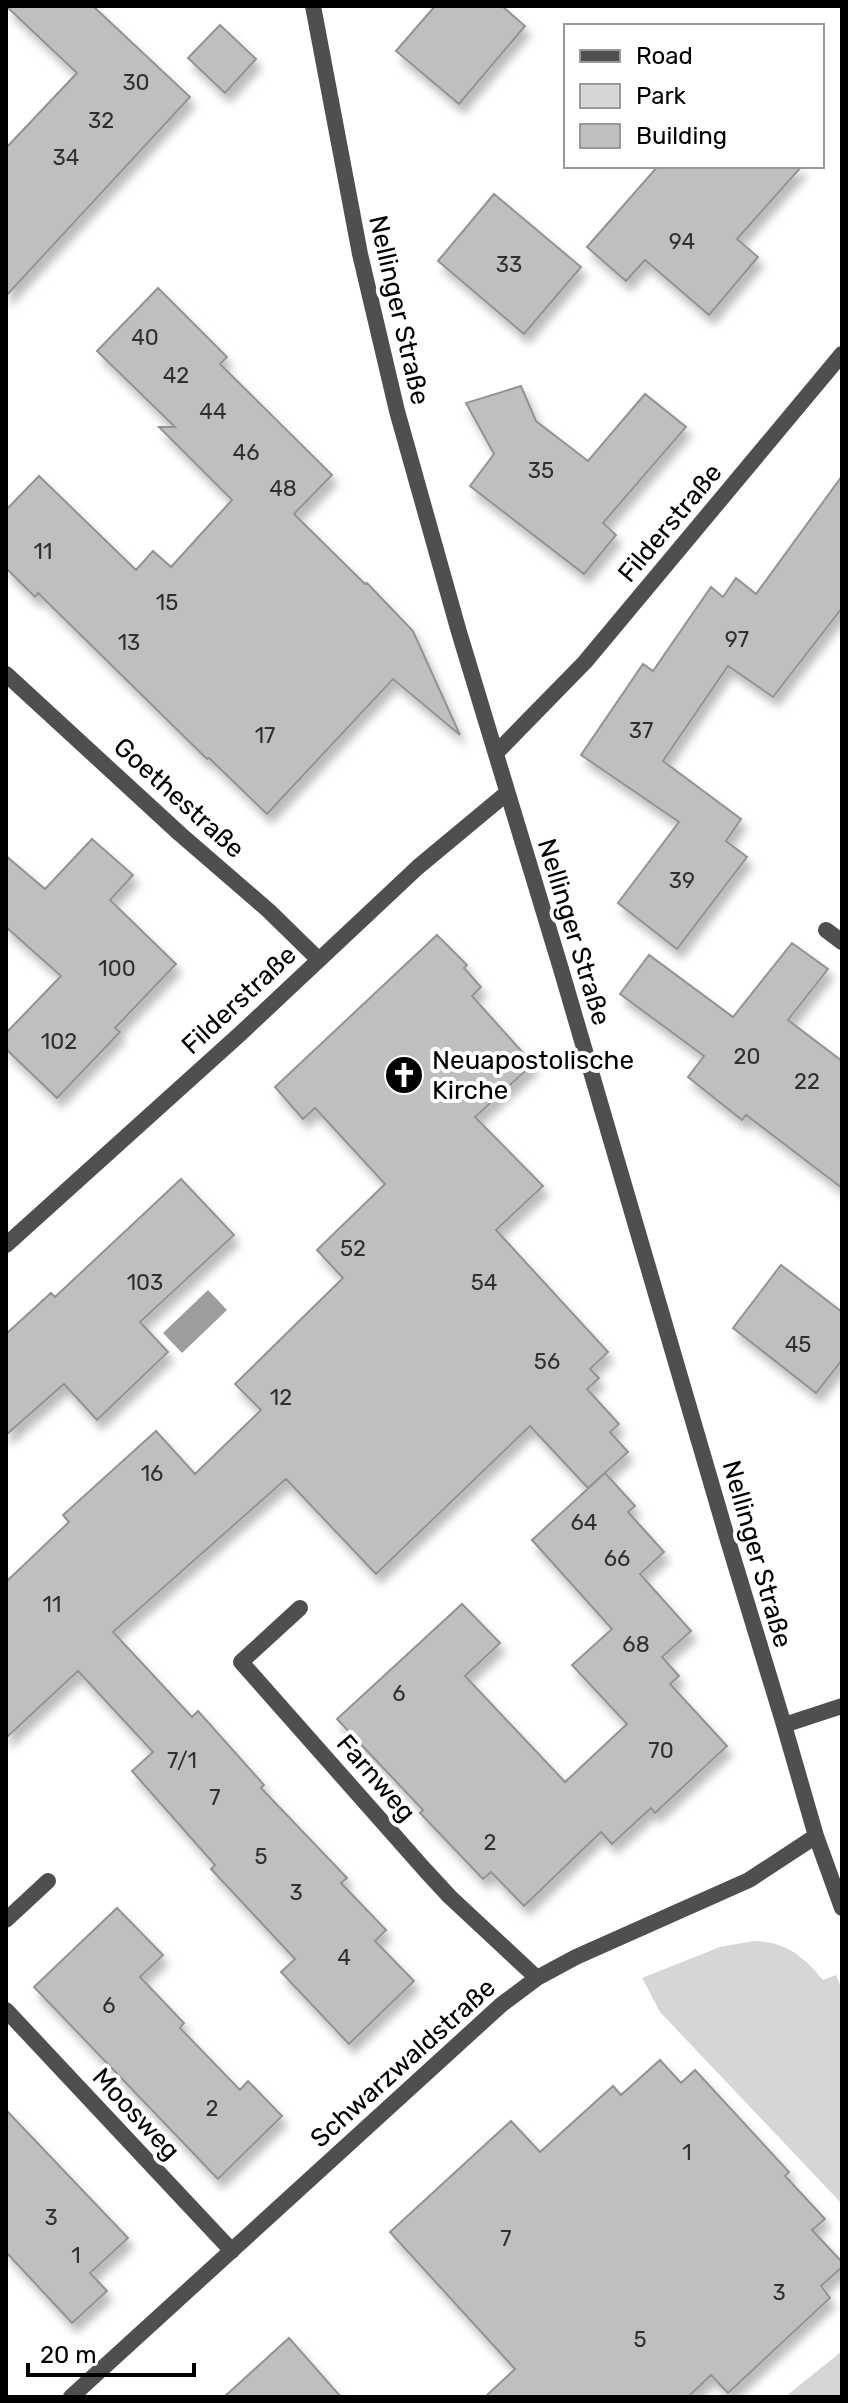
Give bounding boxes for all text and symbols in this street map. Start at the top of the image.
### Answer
legend [564,24,824,168]
text: Road [636,42,693,70]
house number: 30 [122,69,150,96]
text: Park [636,82,687,110]
house number: 32 [88,107,114,134]
text: Building [636,122,727,150]
house number: 34 [53,144,79,171]
street label: Nellinger Straße [362,212,436,408]
house number: 94 [669,228,695,255]
house number: 33 [496,251,522,278]
house number: 40 [131,324,159,351]
house number: 42 [163,362,189,389]
house number: 44 [199,398,227,425]
house number: 46 [233,439,259,466]
house number: 35 [528,457,554,484]
street label: Filderstraße [612,457,728,589]
house number: 48 [269,475,297,502]
house number: 11 [34,538,52,565]
house number: 15 [156,589,178,616]
house number: 97 [725,626,749,653]
house number: 13 [118,629,140,656]
house number: 37 [629,717,653,744]
house number: 17 [255,722,275,749]
street label: Goethestraße [107,731,251,865]
street label: Nellinger Straße [531,835,617,1029]
house number: 39 [669,867,695,894]
street label: Filderstraße [175,939,303,1061]
house number: 100 [98,955,136,982]
house number: 102 [41,1028,77,1055]
house number: 20 [734,1043,760,1070]
place label: Neuapostolische Kirche [432,1045,634,1106]
church icon: Neuapostolische Kirche [383,1054,425,1096]
house number: 22 [794,1068,820,1095]
house number: 52 [340,1235,366,1262]
house number: 103 [127,1269,163,1296]
house number: 54 [471,1269,497,1296]
house number: 45 [785,1331,811,1358]
house number: 56 [534,1348,560,1375]
house number: 12 [270,1384,292,1411]
street label: Nellinger Straße [715,1457,799,1651]
house number: 16 [141,1460,163,1487]
house number: 64 [571,1509,597,1536]
house number: 66 [604,1545,630,1572]
house number: 11 [43,1591,61,1618]
house number: 68 [622,1631,650,1658]
house number: 6 [392,1680,406,1707]
street label: Farnweg [330,1728,422,1828]
house number: 70 [648,1737,674,1764]
house number: 7/1 [167,1747,197,1774]
house number: 7 [209,1784,221,1811]
house number: 2 [484,1829,496,1856]
house number: 5 [254,1843,268,1870]
house number: 3 [289,1879,303,1906]
house number: 4 [337,1944,351,1971]
street label: Schwarzwaldstraße [304,1972,502,2154]
house number: 6 [102,1992,116,2019]
street label: Moosweg [86,2062,186,2166]
house number: 2 [206,2095,218,2122]
house number: 1 [682,2139,692,2166]
house number: 3 [44,2204,58,2231]
house number: 7 [500,2225,512,2252]
house number: 1 [71,2242,81,2269]
house number: 3 [772,2279,786,2306]
house number: 5 [633,2326,647,2353]
scale bar [28,2327,194,2377]
text: 20 m [40,2341,97,2369]

